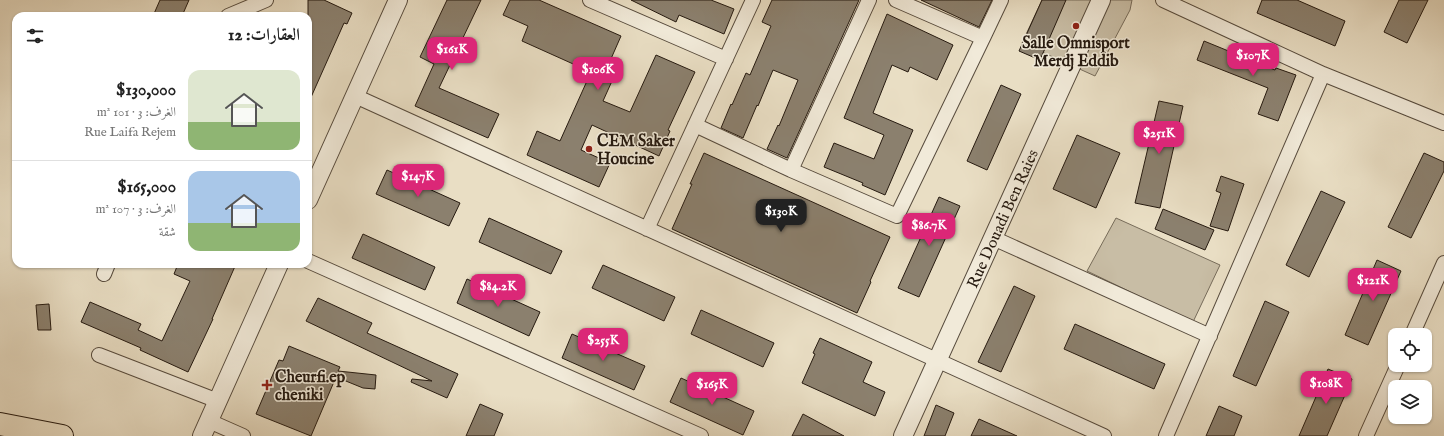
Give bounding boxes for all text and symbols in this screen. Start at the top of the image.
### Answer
marker: Salle Omnisport Merdj Eddib [1071,21,1081,31]
icon: filters [24,25,46,47]
text: العقارات: 12 [228,25,300,46]
place label: Salle Omnisport Merdj Eddib [1022,34,1130,72]
pin: $161K [424,37,480,71]
text: $161K [436,41,468,58]
pin: $107K [1225,43,1281,77]
text: $107K [1236,47,1270,64]
pin: $106K [570,57,626,91]
text: $106K [581,61,615,78]
text: $130,000 [116,80,176,101]
icon: home [220,86,268,134]
text: الغرف: 3 · 101 m² [97,104,176,121]
pin: $251K [1131,121,1187,155]
text: Rue Laifa Rejem [84,124,176,141]
text: $251K [1143,125,1175,142]
place label: CEM Saker Houcine [597,132,675,170]
marker: CEM Saker Houcine [584,144,594,154]
street label: Rue Douadi Ben Raies [963,146,1044,292]
pin: $147K [390,164,446,198]
text: $147K [401,168,435,185]
text: $165,000 [117,177,176,198]
icon: home [220,187,268,235]
pin: $130K [753,199,809,233]
text: الغرف: 3 · 107 m² [95,201,176,218]
text: $130K [765,203,797,220]
pin: $86.7K [896,213,962,247]
text: $86.7K [911,217,947,234]
text: شقة [159,224,176,241]
pin: $121K [1345,268,1401,302]
text: $121K [1357,272,1389,289]
pin: $84.2K [465,274,531,308]
text: $84.2K [479,278,517,295]
pin: $255K [575,328,631,362]
map controls [1388,328,1432,424]
button: locate [1388,328,1432,372]
text: $255K [587,332,619,349]
place label: Cheurfi.ep cheniki [275,368,346,406]
pin: $108K [1298,371,1354,405]
pin: $165K [684,372,740,406]
text: $108K [1310,375,1342,392]
text: $165K [696,376,728,393]
marker: Cheurfi.ep cheniki [262,380,272,390]
button: layers [1388,380,1432,424]

